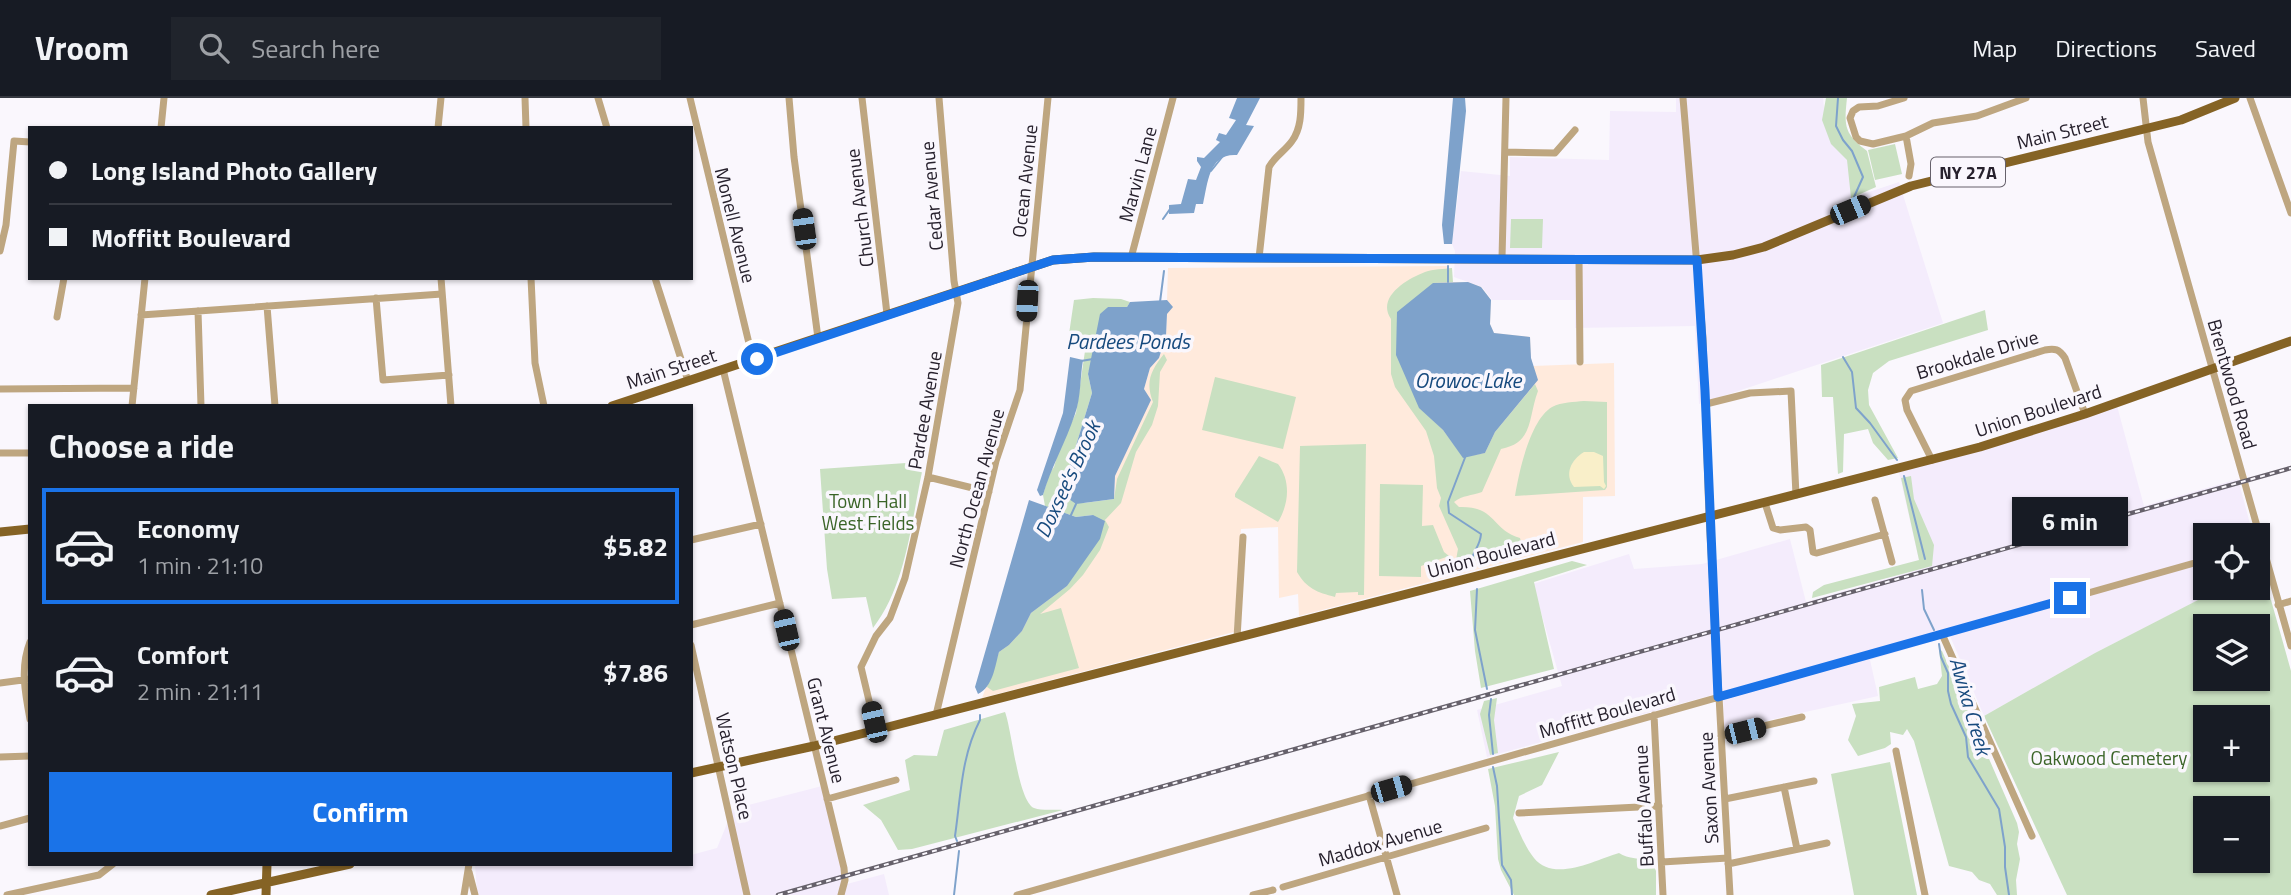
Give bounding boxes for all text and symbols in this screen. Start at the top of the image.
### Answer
search box [171,17,661,80]
text: Vroom [35,23,129,73]
icon: search [195,29,233,67]
text: Search here [251,29,380,68]
text: Map [1972,30,2017,66]
text: Directions [2055,30,2157,66]
text: Saved [2195,30,2256,66]
street label: Main Street [2013,106,2111,156]
street label: Ocean Avenue [1004,123,1044,239]
street label: Marvin Lane [1110,123,1164,225]
street label: Cedar Avenue [912,140,950,252]
street label: Church Avenue [837,147,881,269]
text: Long Island Photo Gallery [91,151,377,190]
road number: NY 27A [1931,158,2005,186]
street label: Monell Avenue [708,164,764,286]
car [1827,192,1874,228]
car [791,207,818,251]
text: Moffitt Boulevard [91,218,291,257]
car [1016,279,1039,323]
street label: Brentwood Road [2201,315,2265,453]
street label: Brookdale Drive [1912,322,2042,386]
water label: Pardees Ponds [1066,325,1192,357]
street label: Main Street [622,340,720,396]
route start [741,343,773,375]
street label: Pardee Avenue [899,348,949,472]
water label: Orowoc Lake [1415,364,1523,396]
street label: Union Boulevard [1971,376,2105,444]
street label: North Ocean Avenue [941,405,1011,571]
water label: Doxsee's Brook [1026,413,1109,543]
text: Choose a ride [49,422,234,470]
park label: Town Hall West Fields [822,486,915,537]
callout: 6 min [2012,496,2128,546]
text: 6 min [2042,504,2098,539]
text: Economy [137,509,239,548]
icon: car [53,515,116,578]
street label: Union Boulevard [1424,523,1558,585]
map controls [2193,523,2270,873]
button: locate [2193,523,2270,600]
text: $5.82 [603,527,668,566]
text: 1 min · 21:10 [137,548,263,583]
route end [2054,582,2086,614]
car [772,607,801,653]
button: layers [2193,614,2270,691]
text: Comfort [137,635,229,674]
icon: car [53,641,116,704]
text: $7.86 [603,653,668,692]
water label: Awixa Creek [1942,653,2001,761]
text: 2 min · 21:11 [137,674,263,709]
street label: Grant Avenue [800,674,854,786]
street label: Moffitt Boulevard [1535,679,1679,745]
car [860,699,889,745]
button: + [2193,705,2270,782]
street label: Watson Place [709,710,761,822]
car [1723,716,1768,746]
street label: Saxon Avenue [1691,731,1725,845]
park label: Oakwood Cemetery [2030,743,2188,772]
street label: Buffalo Avenue [1625,744,1661,868]
button: Confirm [49,772,672,852]
car [1368,773,1415,805]
button: − [2193,796,2270,873]
street label: Maddox Avenue [1315,810,1445,874]

